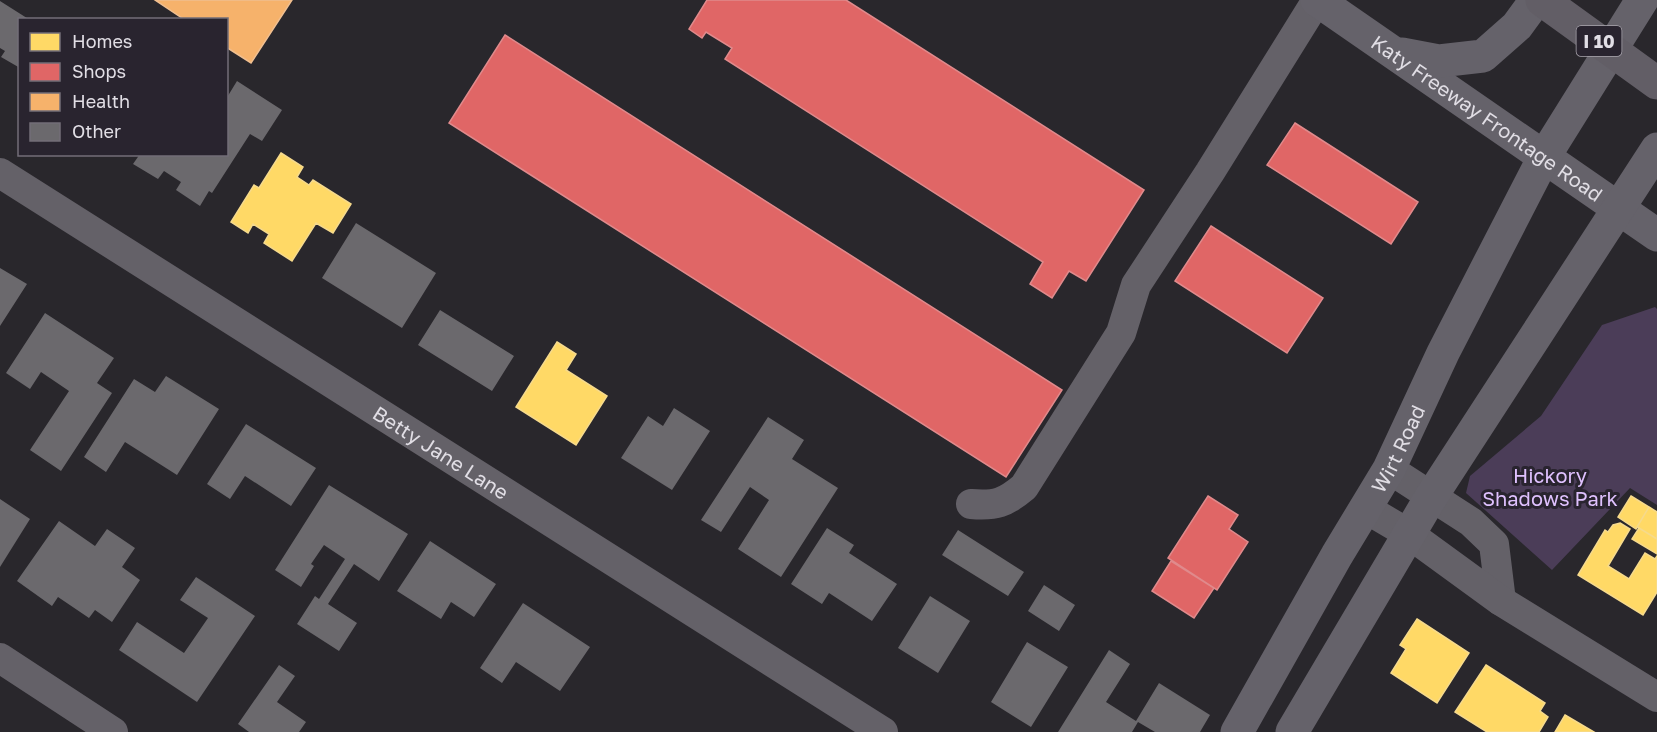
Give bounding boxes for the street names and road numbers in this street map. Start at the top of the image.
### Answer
road number: I 10 [1576,26,1622,56]
street label: Katy Freeway Frontage Road [1367,29,1607,206]
street label: Betty Jane Lane [369,400,513,504]
street label: Wirt Road [1366,401,1429,497]

